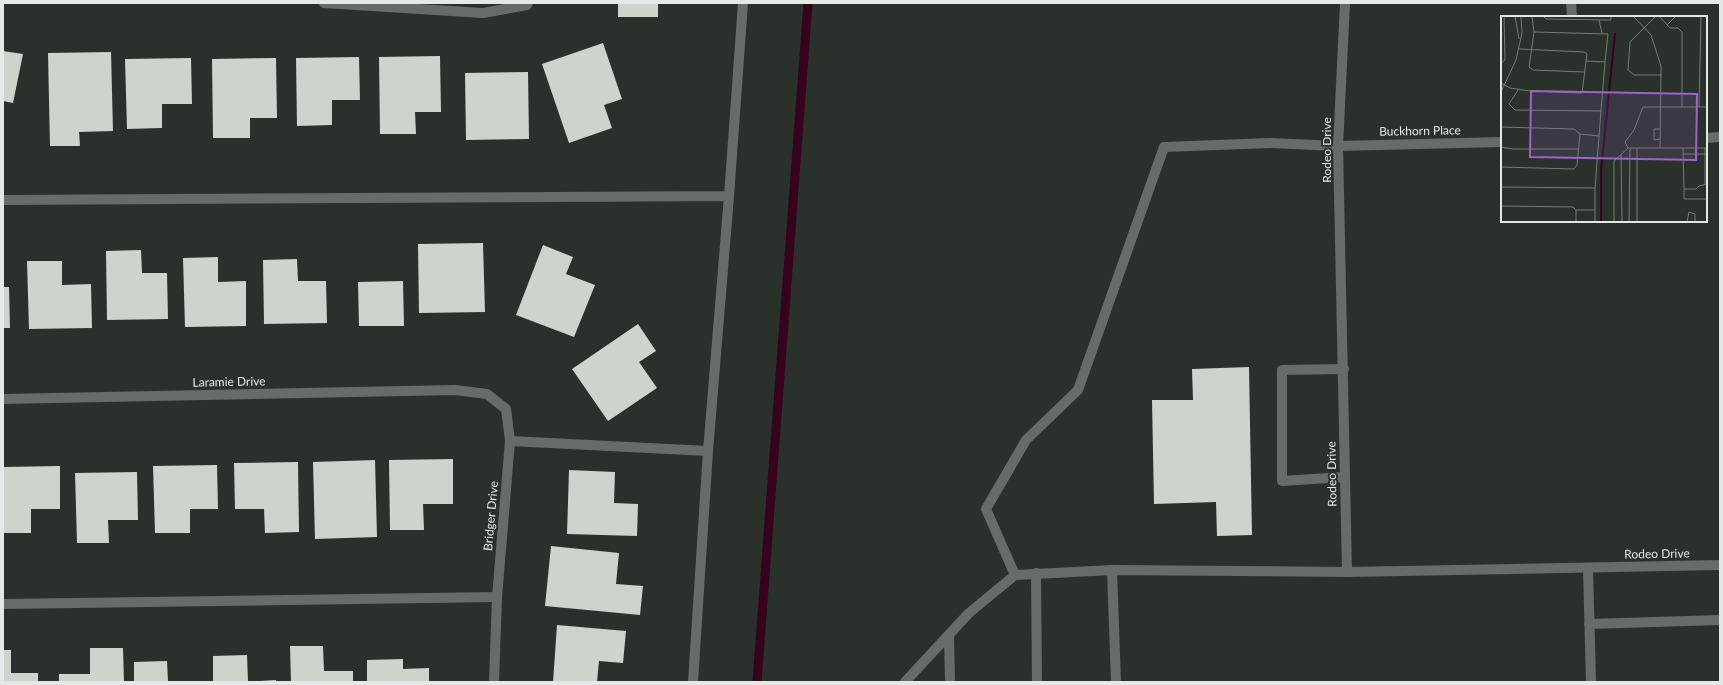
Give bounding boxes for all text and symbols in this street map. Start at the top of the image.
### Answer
inset map [1501,16,1707,222]
street label: Rodeo Drive [1319,117,1334,183]
street label: Buckhorn Place [1379,122,1461,139]
street label: Laramie Drive [192,373,266,390]
street label: Rodeo Drive [1323,441,1340,507]
street label: Bridger Drive [480,480,501,551]
street label: Rodeo Drive [1624,545,1690,562]

